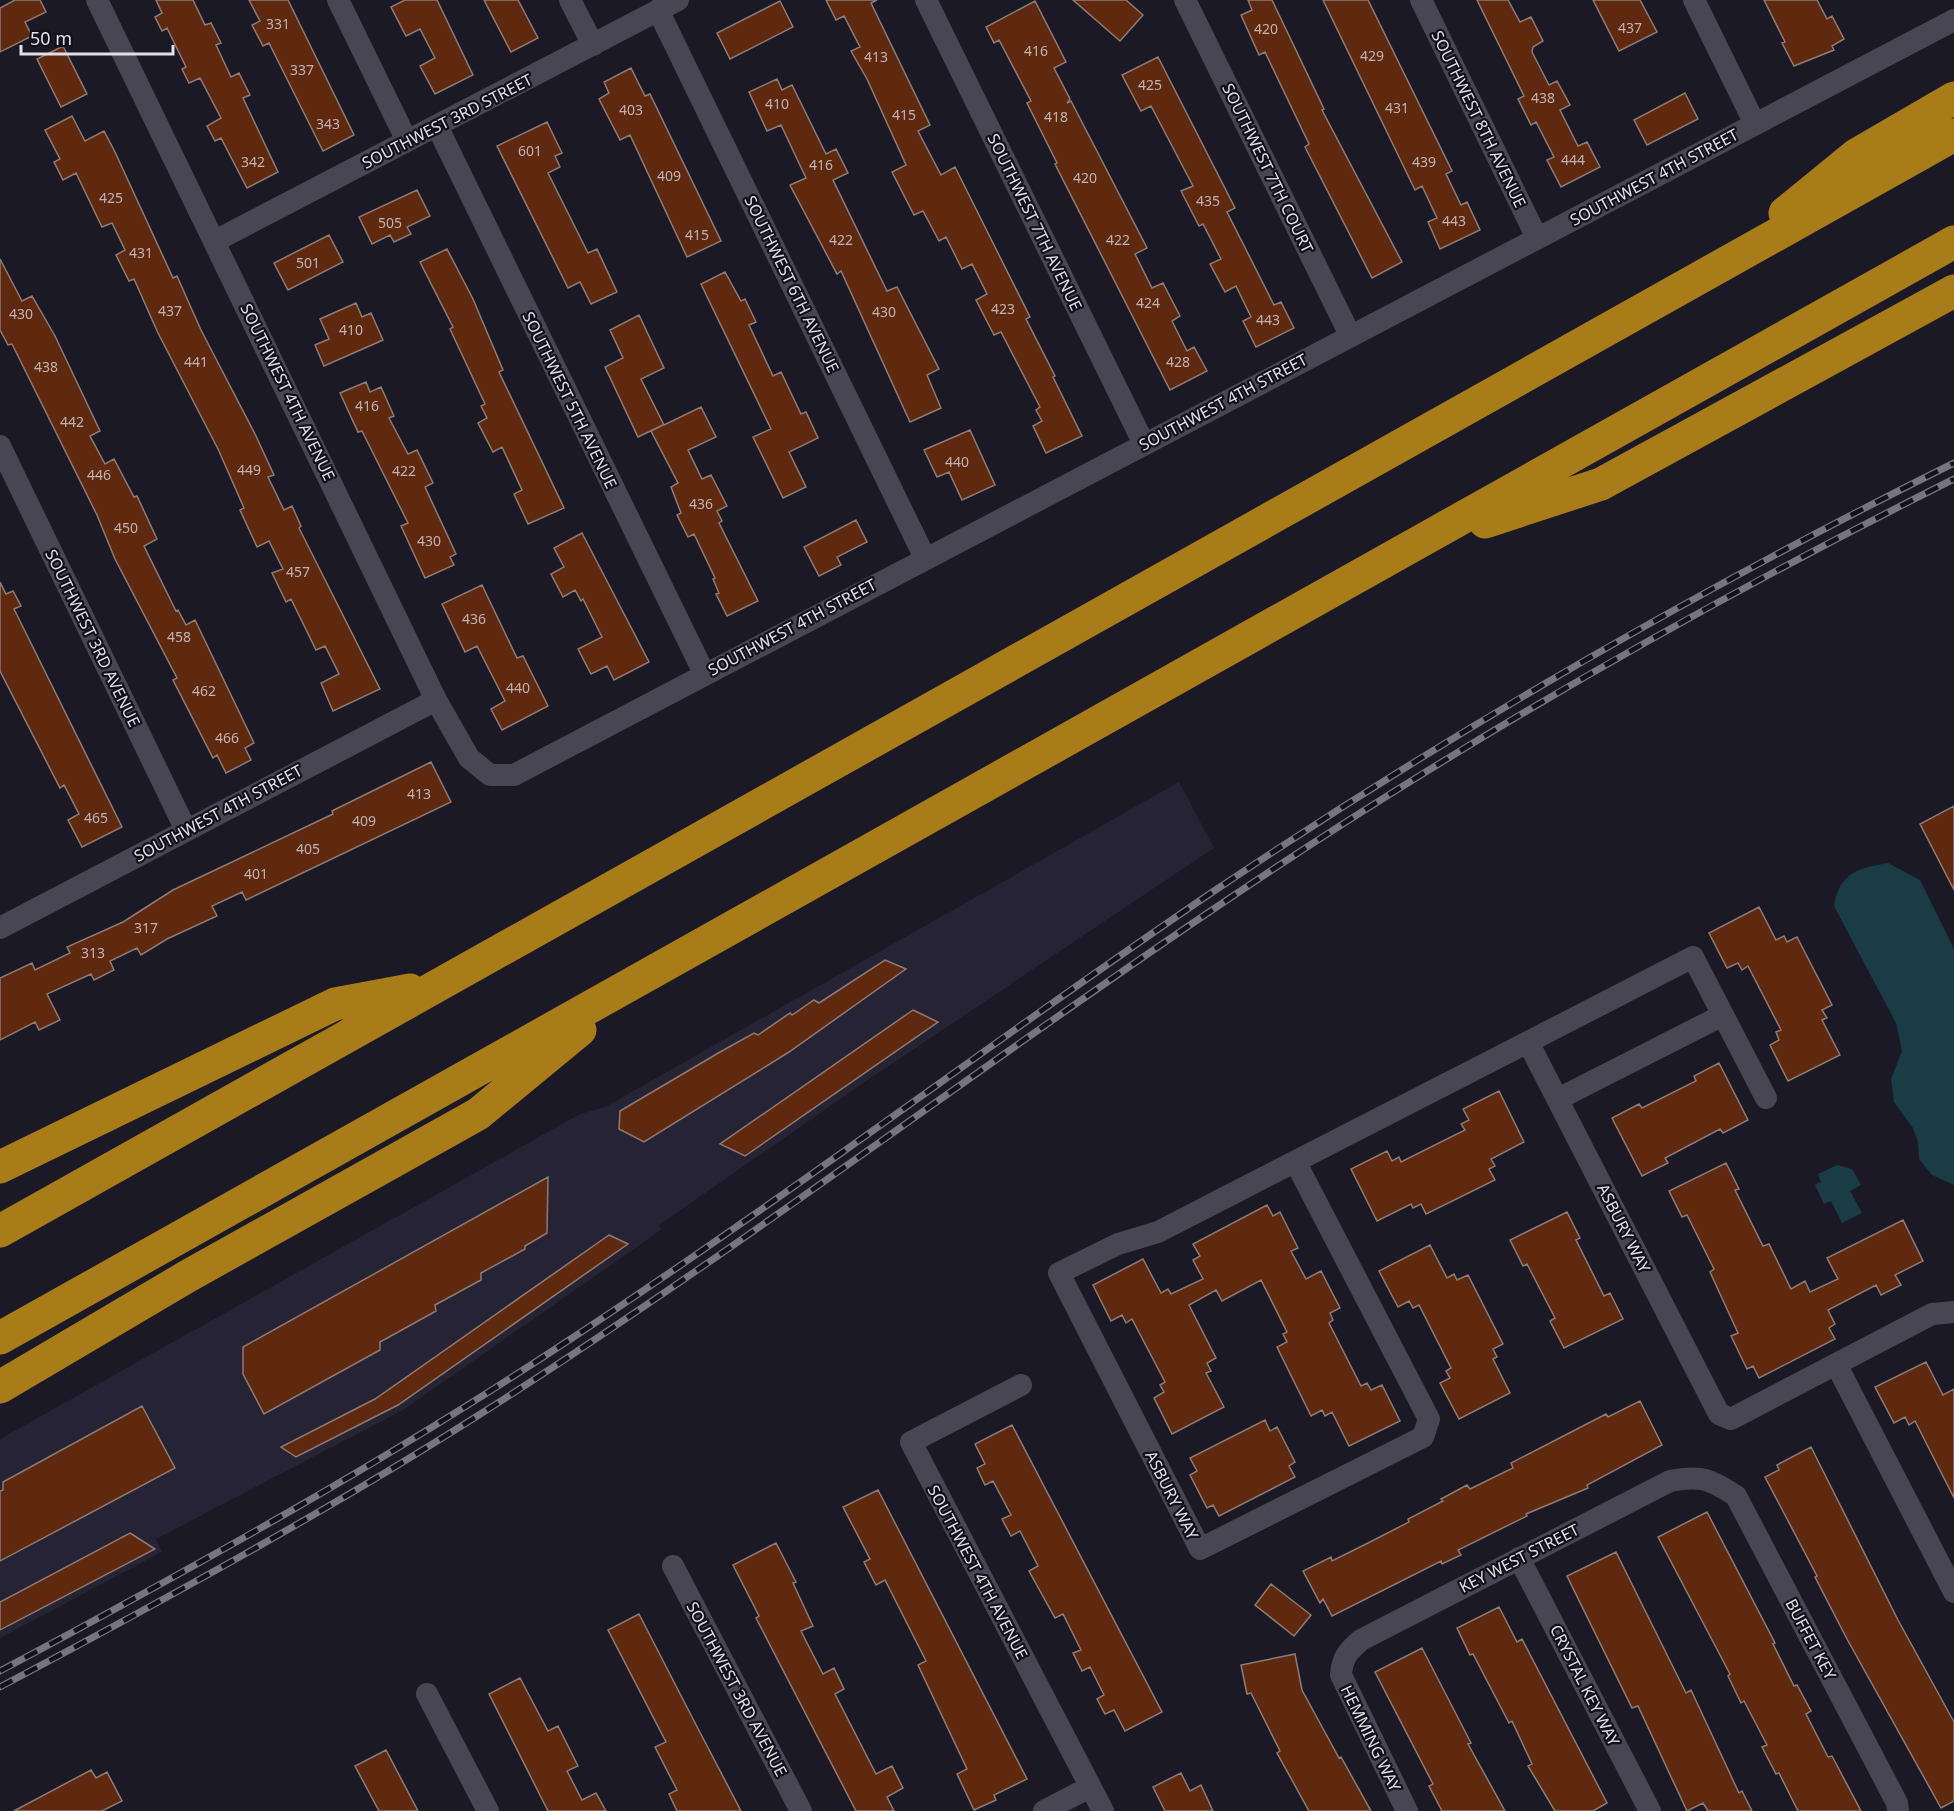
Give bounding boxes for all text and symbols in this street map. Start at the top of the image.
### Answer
house number: 331 [266,14,290,33]
scale bar [21,18,172,56]
house number: 437 [1618,18,1642,37]
house number: 420 [1254,19,1278,38]
text: 50 m [30,26,72,50]
street label: SOUTHWEST 8TH AVENUE [1427,27,1531,211]
house number: 416 [1024,41,1048,60]
house number: 429 [1360,46,1384,65]
house number: 413 [864,47,888,66]
house number: 337 [290,60,314,79]
street label: SOUTHWEST 3RD STREET [358,68,536,174]
house number: 425 [1138,75,1162,94]
street label: SOUTHWEST 7TH COURT [1217,79,1319,257]
house number: 438 [1531,88,1555,107]
house number: 410 [765,94,789,113]
house number: 431 [1385,98,1409,117]
house number: 403 [619,100,643,119]
house number: 415 [892,105,916,124]
house number: 418 [1044,107,1068,126]
house number: 343 [316,114,340,133]
street label: SOUTHWEST 4TH STREET [1566,123,1742,231]
street label: SOUTHWEST 7TH AVENUE [983,130,1087,314]
house number: 601 [518,141,542,160]
house number: 444 [1561,150,1585,169]
house number: 342 [241,152,265,171]
house number: 439 [1412,152,1436,171]
house number: 416 [809,155,833,174]
house number: 409 [657,166,681,185]
house number: 420 [1073,168,1097,187]
house number: 425 [99,188,123,207]
house number: 435 [1196,191,1220,210]
street label: SOUTHWEST 6TH AVENUE [740,192,844,376]
house number: 443 [1442,211,1466,230]
house number: 505 [378,213,402,232]
house number: 415 [685,225,709,244]
house number: 422 [829,230,853,249]
house number: 422 [1106,230,1130,249]
house number: 431 [129,243,153,262]
house number: 501 [296,253,320,272]
house number: 424 [1136,293,1160,312]
house number: 423 [991,299,1015,318]
street label: SOUTHWEST 4TH AVENUE [236,300,340,484]
house number: 437 [158,301,182,320]
house number: 430 [872,302,896,321]
house number: 430 [9,304,33,323]
street label: SOUTHWEST 5TH AVENUE [518,308,622,492]
house number: 443 [1256,310,1280,329]
house number: 410 [339,320,363,339]
street label: SOUTHWEST 4TH STREET [1135,348,1311,456]
house number: 441 [184,352,208,371]
house number: 428 [1166,352,1190,371]
house number: 438 [34,357,58,376]
house number: 416 [355,396,379,415]
house number: 442 [60,412,84,431]
house number: 440 [945,452,969,471]
house number: 449 [237,460,261,479]
house number: 422 [392,461,416,480]
house number: 446 [87,465,111,484]
house number: 436 [689,494,713,513]
house number: 450 [114,518,138,537]
house number: 430 [417,531,441,550]
street label: SOUTHWEST 3RD AVENUE [40,545,146,731]
house number: 457 [286,562,310,581]
street label: SOUTHWEST 4TH STREET [704,573,880,681]
house number: 436 [462,609,486,628]
house number: 458 [167,627,191,646]
house number: 440 [506,678,530,697]
house number: 462 [192,681,216,700]
house number: 466 [215,728,239,747]
street label: SOUTHWEST 4TH STREET [130,759,306,867]
house number: 413 [407,784,431,803]
house number: 465 [84,808,108,827]
house number: 409 [352,811,376,830]
house number: 405 [296,839,320,858]
house number: 401 [244,864,268,883]
house number: 317 [134,918,158,937]
house number: 313 [81,943,105,962]
street label: ASBURY WAY [1592,1180,1656,1277]
street label: ASBURY WAY [1140,1447,1204,1544]
street label: SOUTHWEST 4TH AVENUE [923,1481,1033,1663]
street label: KEY WEST STREET [1455,1518,1583,1598]
street label: BUFFET KEY [1781,1595,1842,1684]
street label: SOUTHWEST 3RD AVENUE [681,1598,793,1780]
street label: CRYSTAL KEY WAY [1545,1621,1625,1750]
street label: HEMMING WAY [1336,1681,1407,1796]

